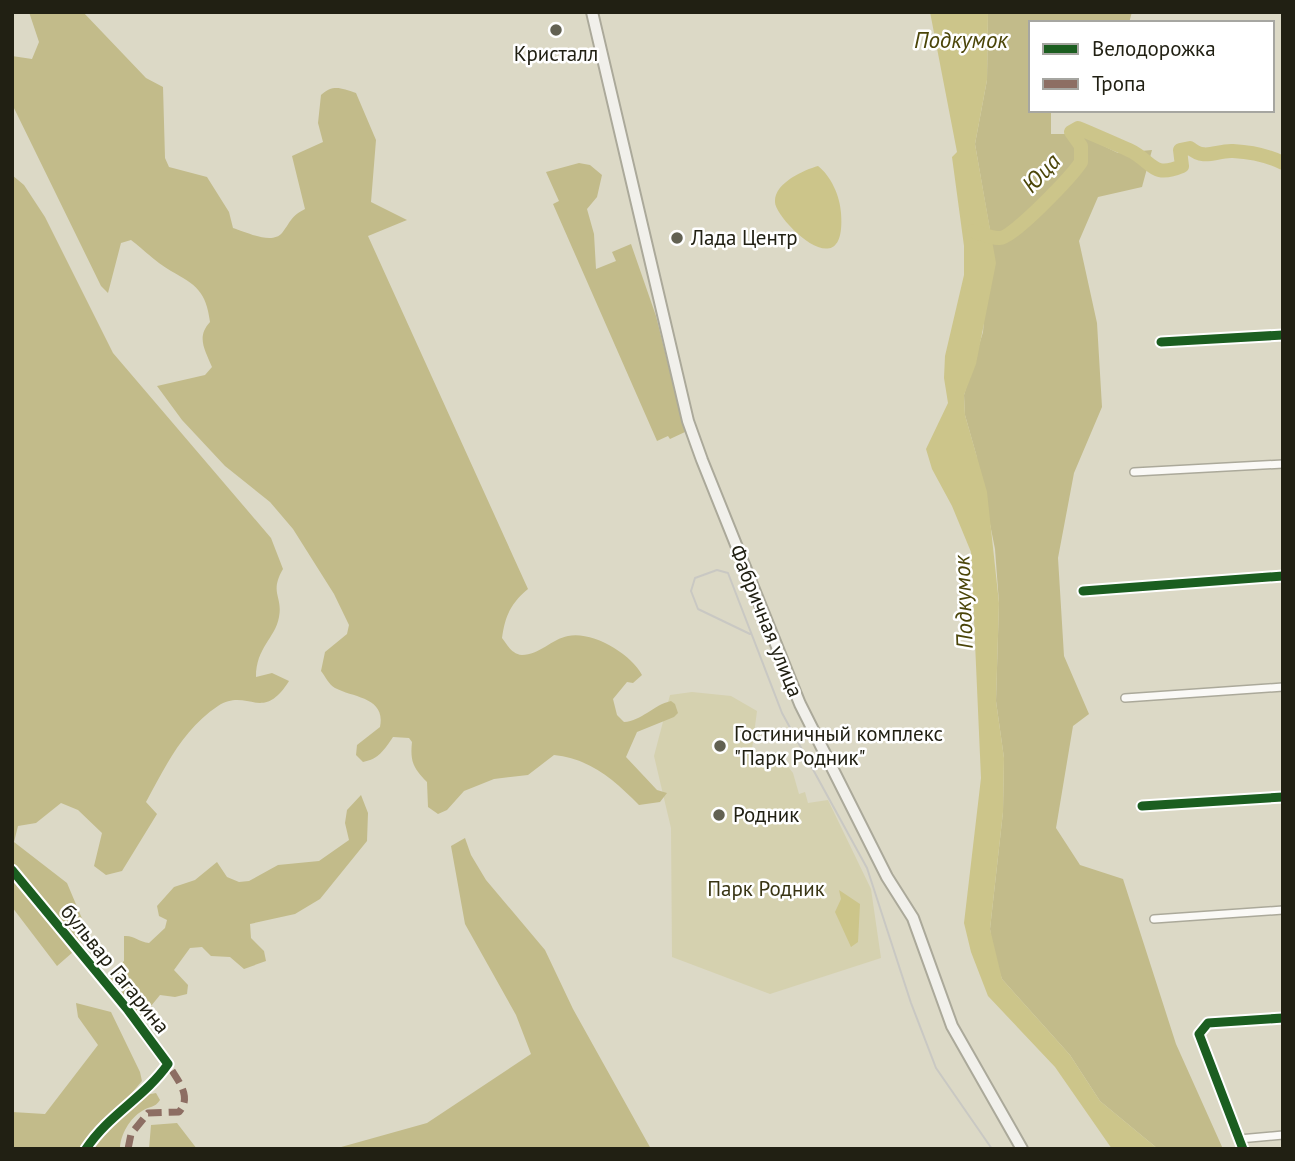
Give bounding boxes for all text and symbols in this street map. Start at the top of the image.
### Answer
legend [1029,21,1274,112]
marker: Кристалл [548,22,564,38]
water label: Подкумок [914,25,1009,54]
text: Велодорожка [1092,35,1216,62]
place label: Кристалл [514,40,598,67]
text: Тропа [1092,70,1146,97]
water label: Юца [1015,147,1066,198]
place label: Лада Центр [690,224,798,251]
marker: Лада Центр [669,230,685,246]
street label: Фабричная улица [724,541,809,701]
water label: Подкумок [946,553,979,650]
place label: Гостиничный комплекс "Парк Родник" [734,720,943,771]
marker: Гостиничный комплекс "Парк Родник" [712,738,728,754]
place label: Родник [733,801,799,828]
marker: Родник [711,807,727,823]
park label: Парк Родник [707,875,825,902]
street label: бульвар Гагарина [55,898,176,1039]

